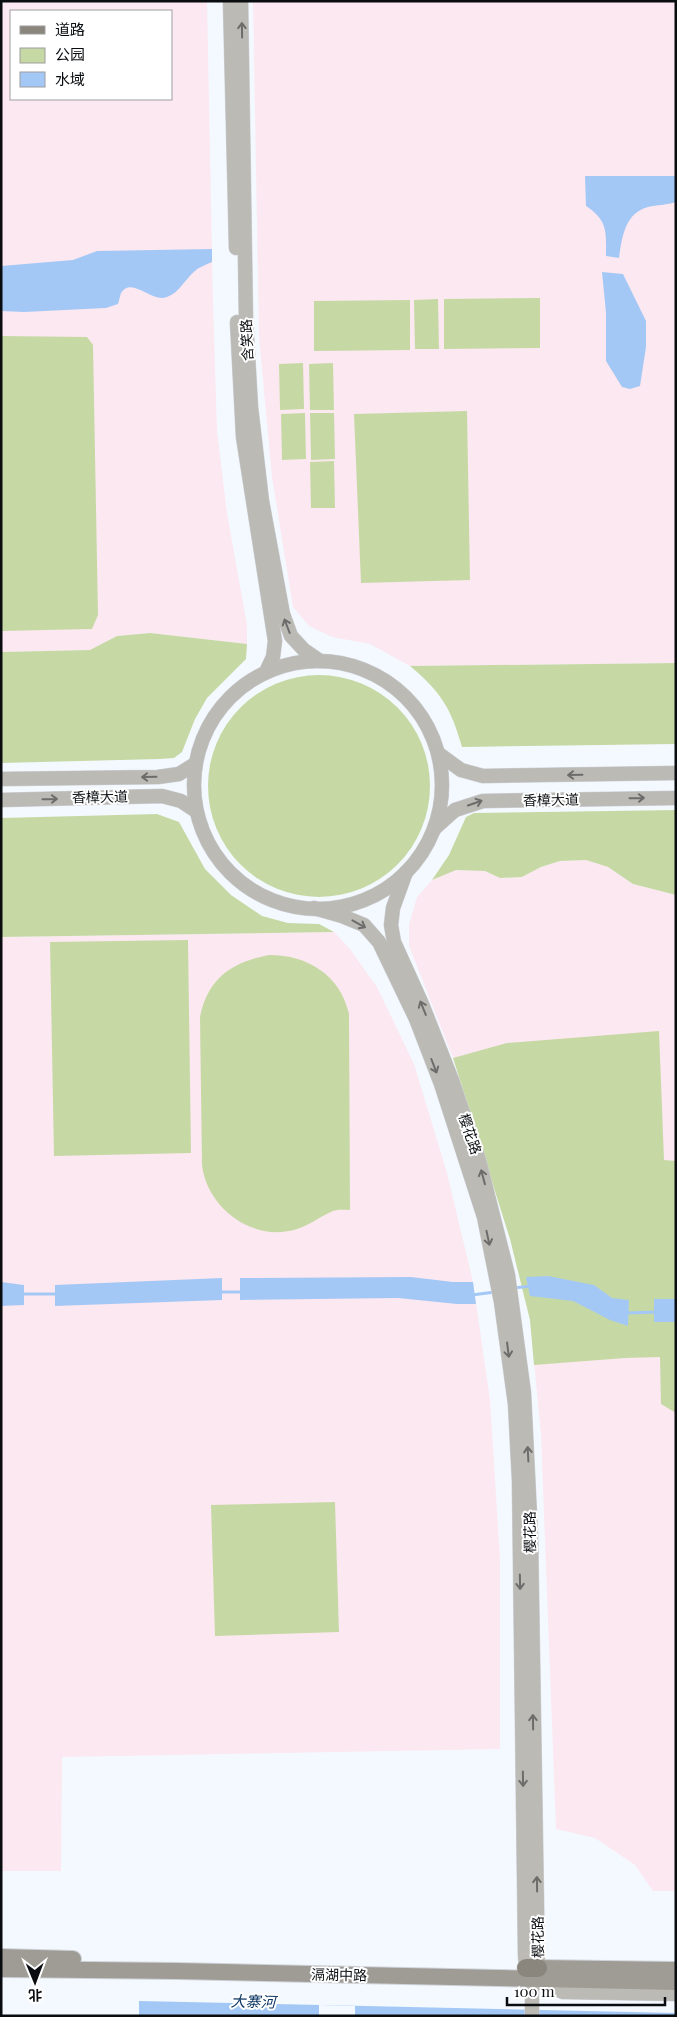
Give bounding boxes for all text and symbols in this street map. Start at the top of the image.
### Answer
legend [10,10,172,100]
text: 道路 [55,19,85,39]
one-way arrow [237,22,247,38]
text: 公园 [55,44,85,64]
text: 水域 [55,69,85,89]
street label: 含笑路 [236,319,257,361]
one-way arrow [282,619,291,634]
one-way arrow [567,770,583,780]
one-way arrow [142,772,158,782]
street label: 香樟大道 [72,787,128,806]
street label: 香樟大道 [523,790,579,809]
one-way arrow [628,793,645,803]
one-way arrow [42,794,58,803]
one-way arrow [467,798,483,808]
one-way arrow [352,920,366,930]
one-way arrow [417,1001,427,1016]
one-way arrow [430,1058,439,1073]
street label: 樱花路 [455,1111,486,1157]
one-way arrow [478,1169,488,1185]
one-way arrow [483,1229,493,1245]
one-way arrow [503,1342,513,1358]
one-way arrow [523,1446,533,1462]
street label: 樱花路 [520,1511,539,1553]
one-way arrow [515,1574,525,1590]
one-way arrow [528,1714,538,1730]
one-way arrow [518,1771,528,1787]
one-way arrow [532,1876,541,1892]
street label: 樱花路 [528,1916,547,1958]
north arrow [10,1957,60,2007]
street label: 滆湖中路 [311,1965,367,1984]
scale bar [507,1974,664,2006]
text: 100 m [514,1981,555,2001]
text: 北 [28,1986,42,2005]
water label: 大寨河 [230,1991,279,2011]

